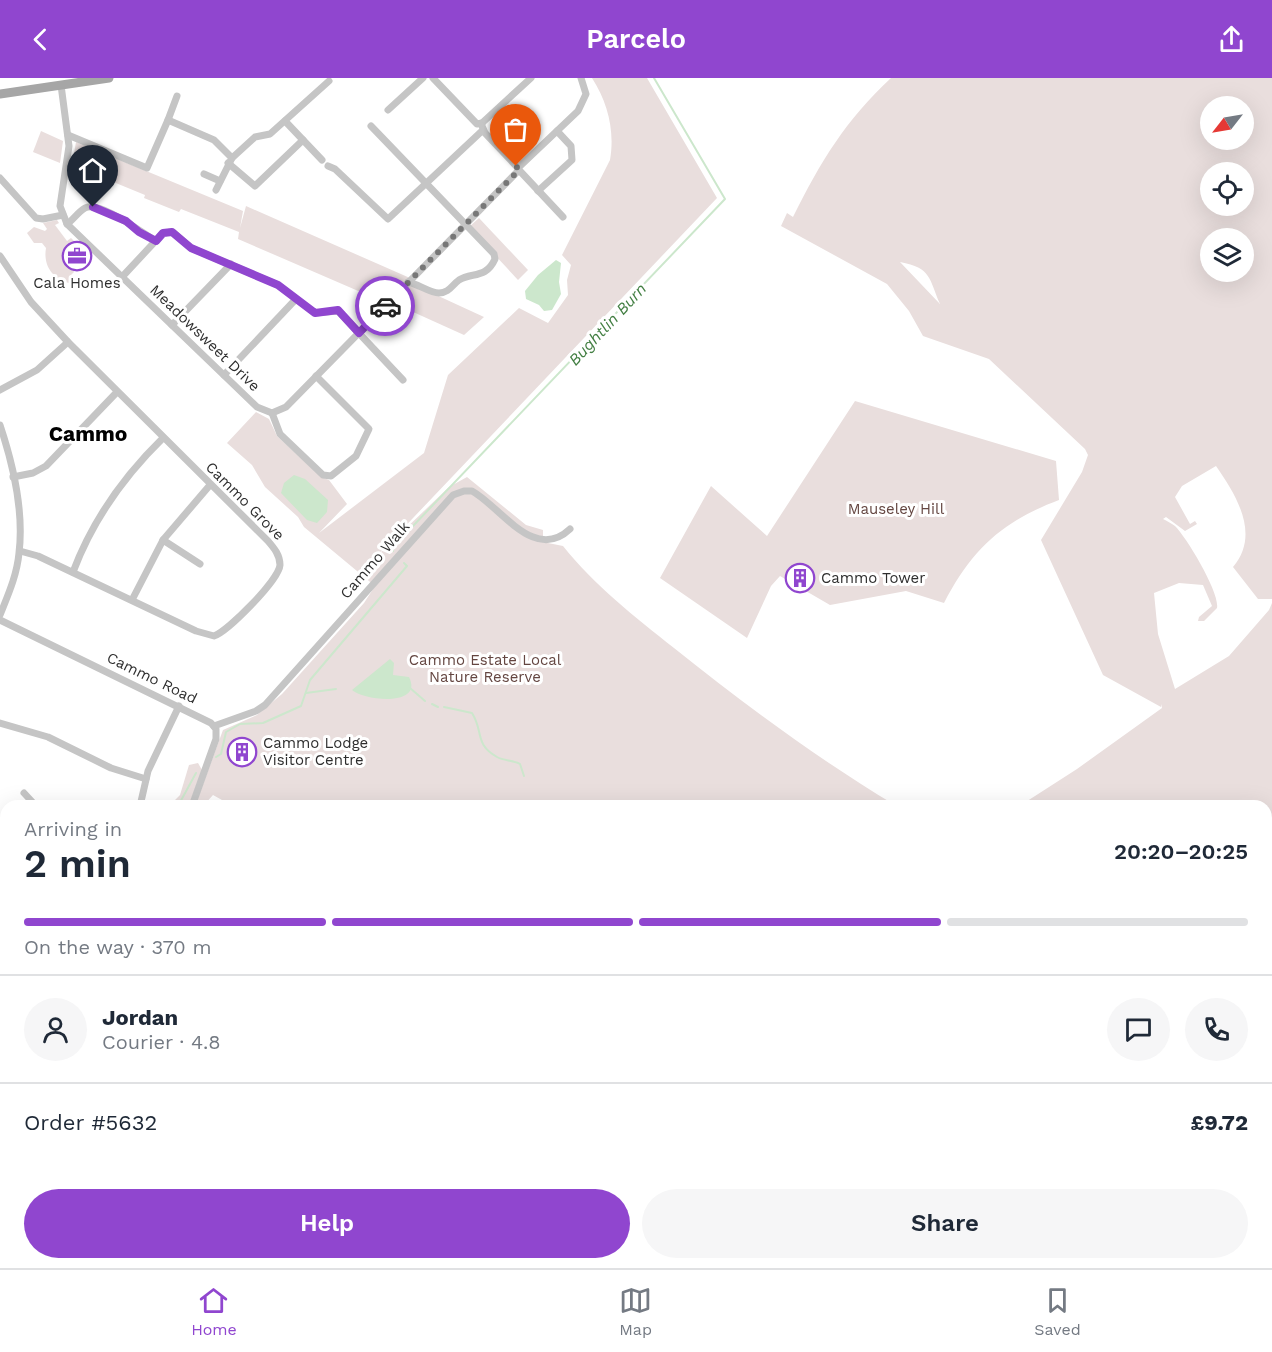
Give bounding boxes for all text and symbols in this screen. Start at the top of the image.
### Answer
icon: back [24,23,57,56]
text: Parcelo [586,23,686,55]
icon: share [1215,23,1248,56]
north arrow [1200,96,1254,150]
map controls [1200,96,1254,282]
pin [490,104,541,166]
icon: bag [499,113,532,146]
pin [67,145,118,207]
icon: home [76,154,109,187]
button: locate [1200,162,1254,216]
button: layers [1200,228,1254,282]
office icon: Cala Homes [61,240,93,272]
place label: Cala Homes [33,274,121,292]
courier [355,276,415,336]
water label: Bughtlin Burn [565,279,650,369]
street label: Meadowsweet Drive [146,281,264,395]
icon: car [369,290,402,323]
district label: Cammo [49,421,127,446]
street label: Cammo Grove [202,458,288,544]
park label: Mauseley Hill [848,500,945,518]
street label: Cammo Walk [337,517,414,602]
building icon: Cammo Tower [784,562,816,594]
place label: Cammo Tower [821,569,925,587]
street label: Cammo Road [104,648,200,708]
park label: Cammo Estate Local Nature Reserve [409,651,562,686]
place label: Cammo Lodge Visitor Centre [263,734,368,769]
building icon: Cammo Lodge Visitor Centre [226,736,258,768]
text: Arriving in [24,817,122,841]
text: 20:20–20:25 [1114,839,1248,864]
text: 2 min [24,841,131,886]
text: On the way · 370 m [24,935,212,959]
button: person [24,998,87,1061]
button: chat [1107,998,1170,1061]
button: phone [1185,998,1248,1061]
text: Jordan [102,1005,178,1030]
text: Courier · 4.8 [102,1030,221,1054]
text: Order #5632 [24,1110,157,1135]
text: £9.72 [1191,1110,1248,1135]
button: Help [24,1189,630,1258]
button: Share [642,1189,1248,1258]
tab: Home [191,1284,237,1339]
tab: Map [619,1284,652,1339]
tab: Saved [1034,1284,1081,1339]

